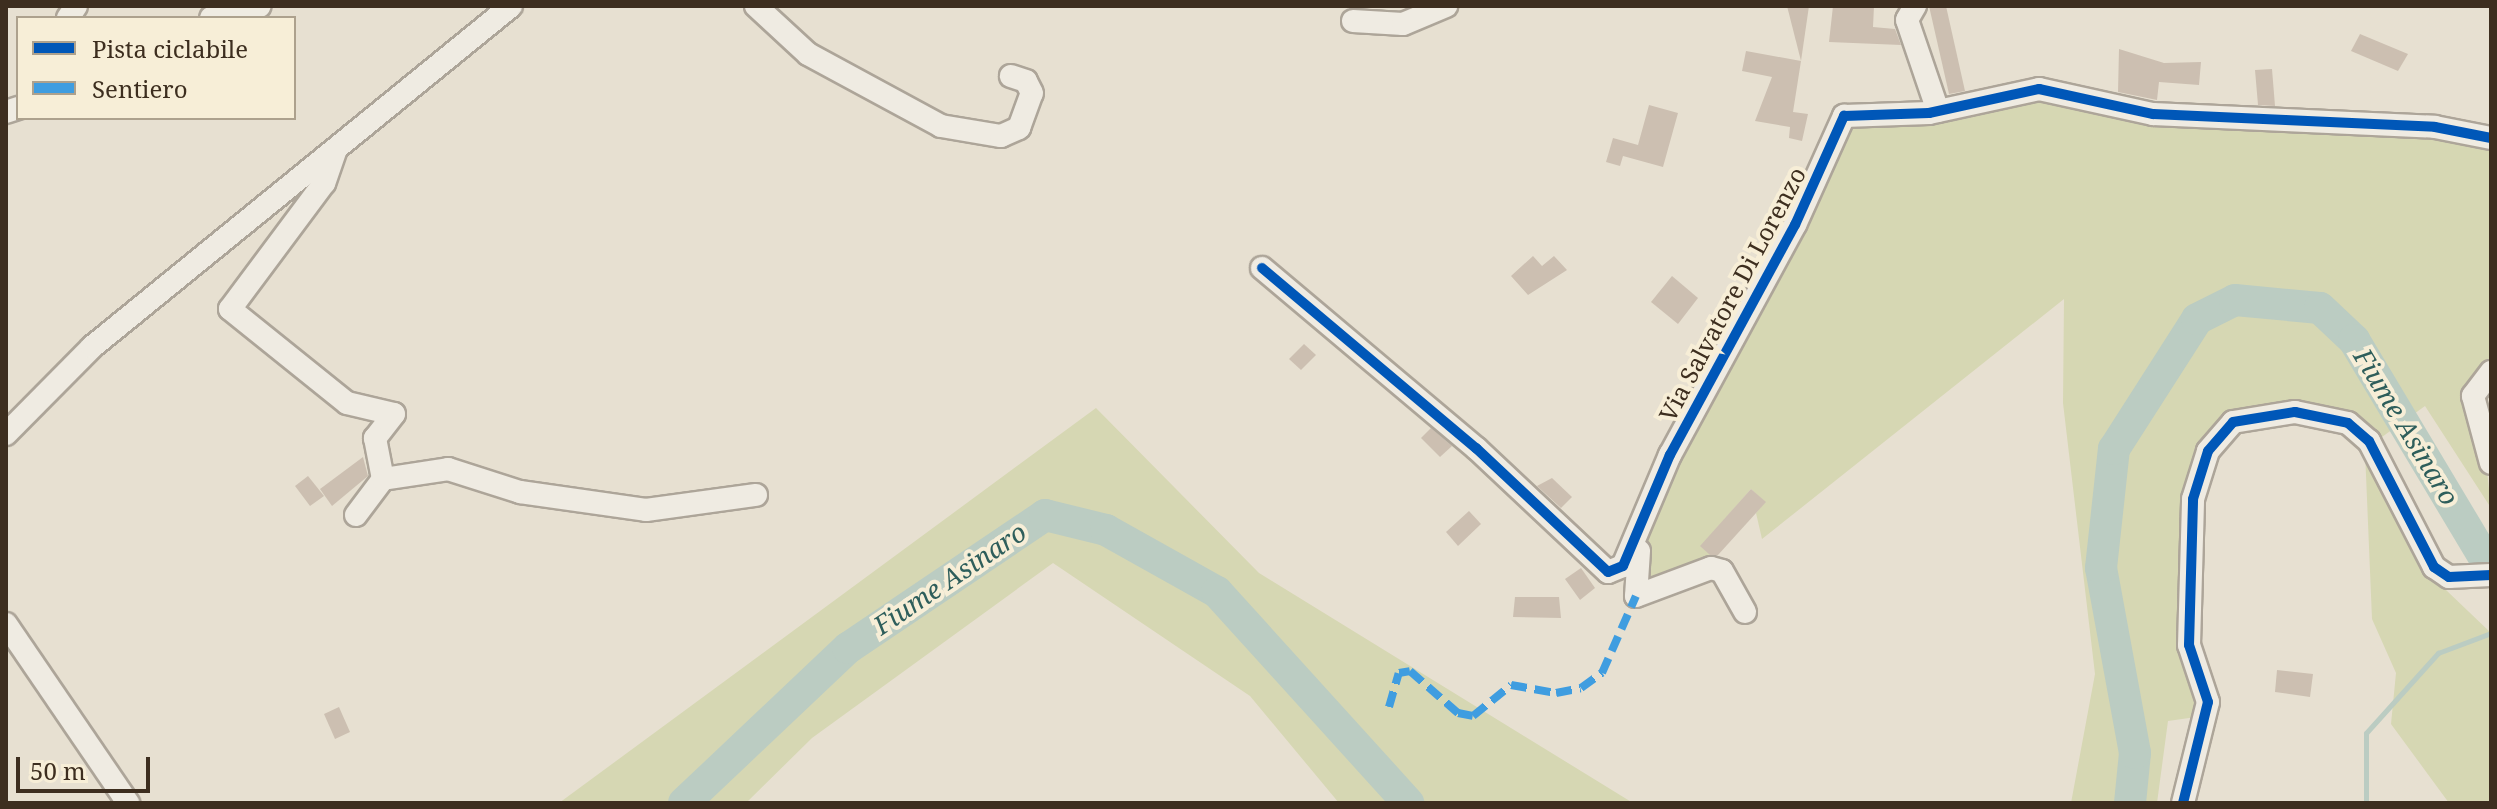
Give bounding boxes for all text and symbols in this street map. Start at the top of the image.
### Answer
legend [16,16,296,120]
text: Pista ciclabile [92,32,248,65]
text: Sentiero [92,72,188,105]
street label: Via Salvatore Di Lorenzo [1653,162,1811,426]
water label: Fiume Asinaro [2347,343,2465,511]
water label: Fiume Asinaro [868,517,1032,641]
scale bar [20,741,154,791]
text: 50 m [30,754,86,787]

